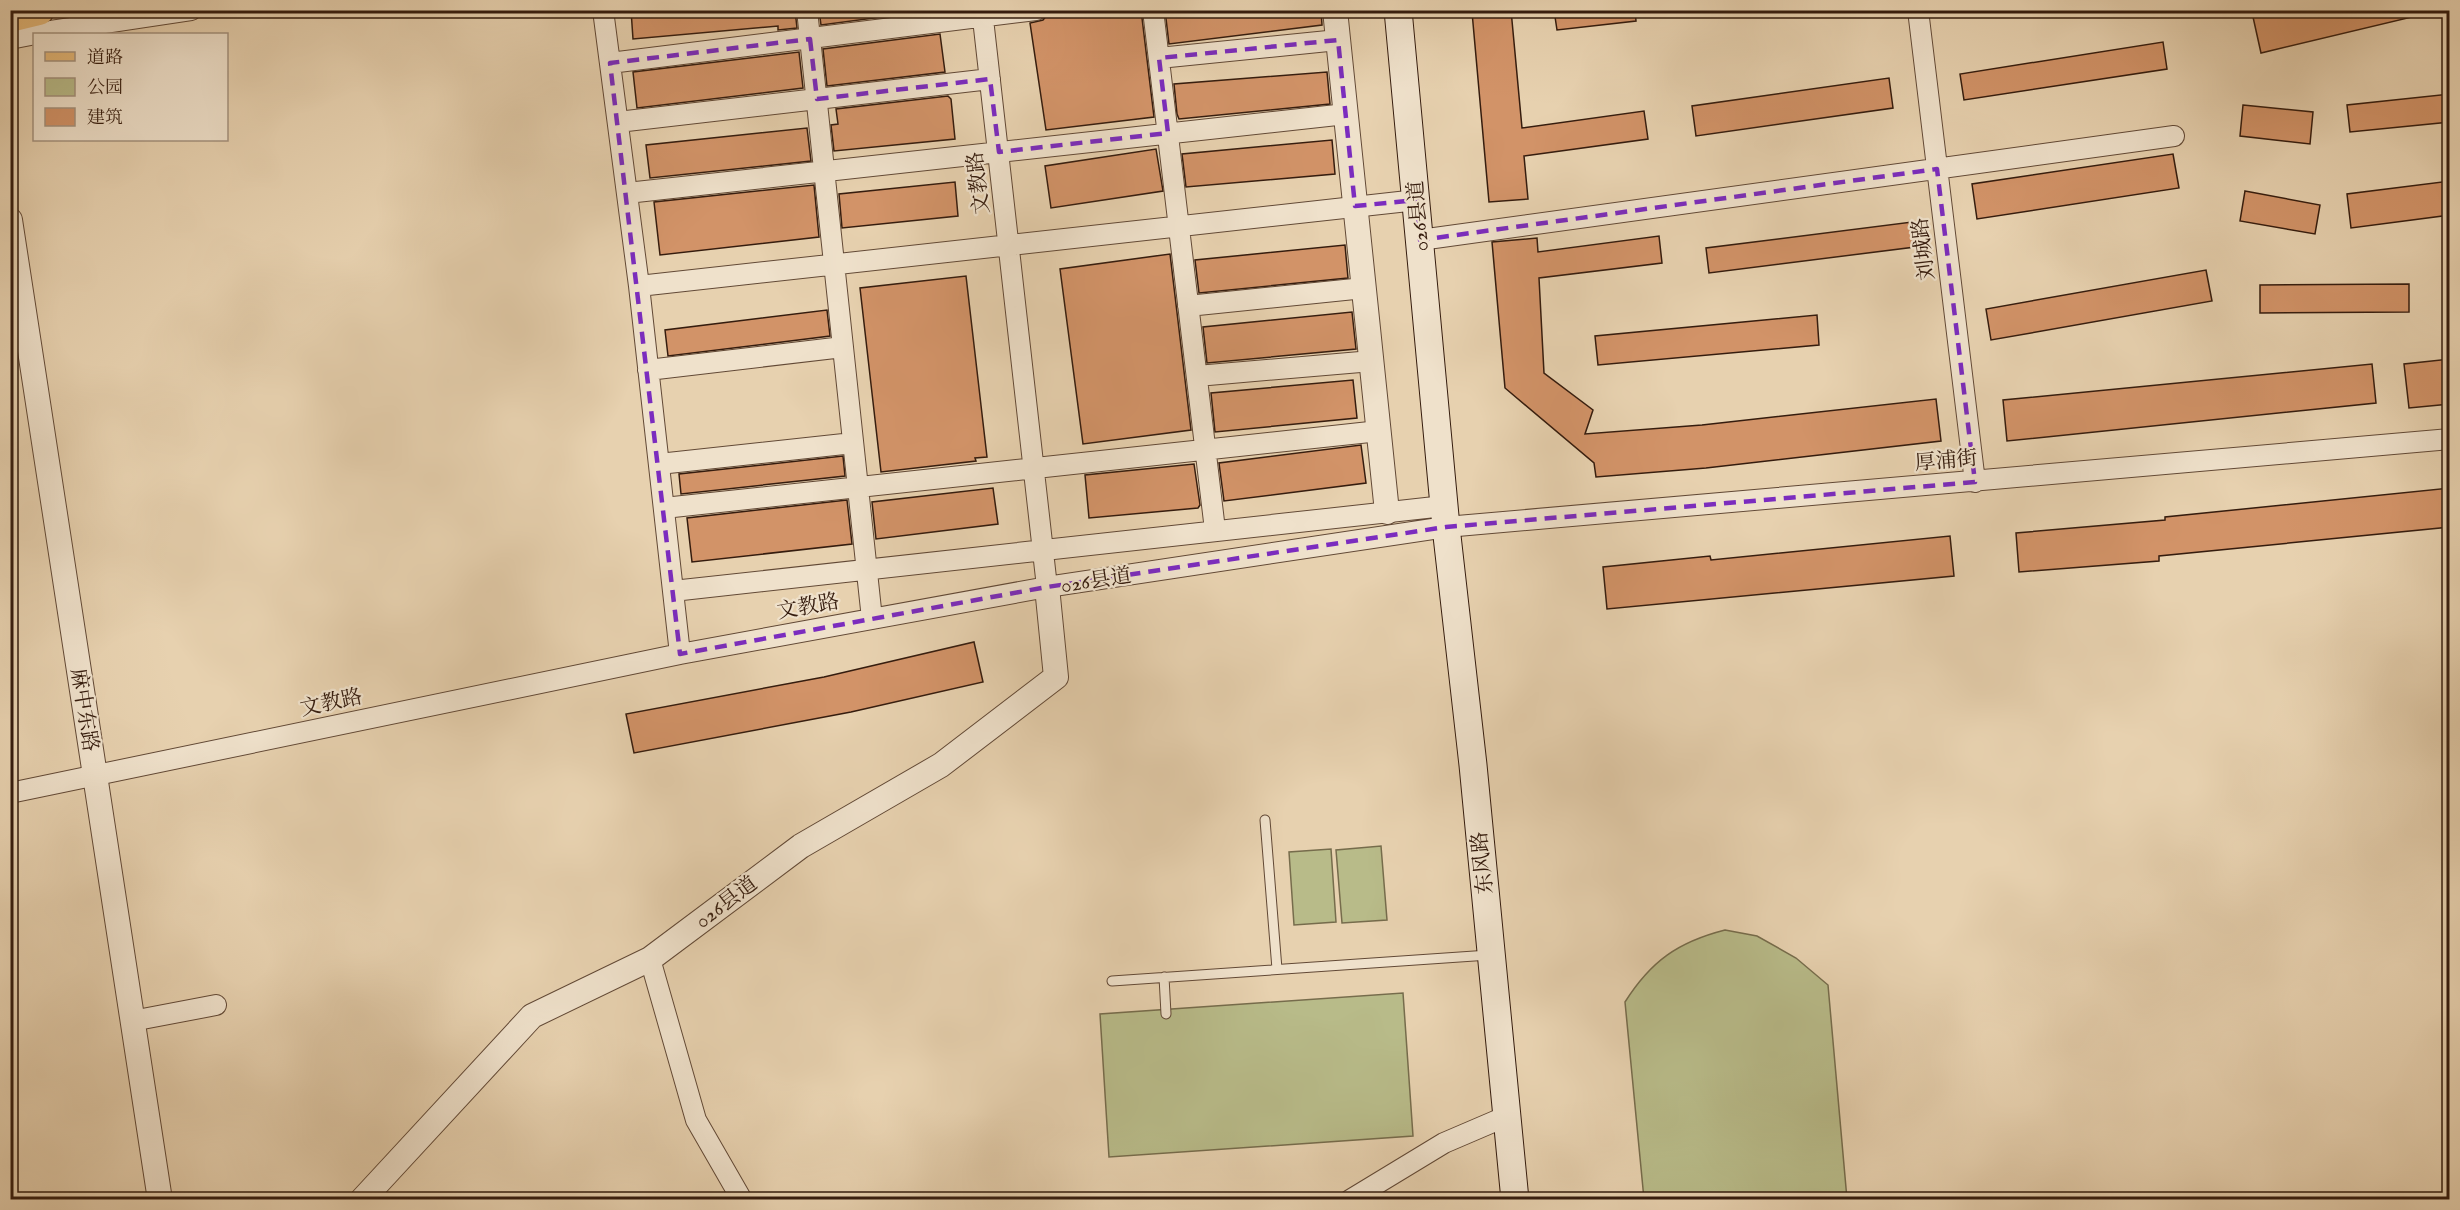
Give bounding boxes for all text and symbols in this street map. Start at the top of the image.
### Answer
legend [33,33,228,141]
text: 道路 [87,47,123,70]
text: 公园 [87,77,123,100]
text: 建筑 [87,107,123,130]
street label: 文教路 [962,150,997,216]
street label: 026县道 [1403,179,1436,252]
street label: 刘城路 [1907,216,1942,282]
street label: 厚浦街 [1914,445,1979,478]
street label: 026县道 [1059,563,1133,600]
street label: 文教路 [775,589,842,626]
street label: 麻中东路 [64,667,103,754]
street label: 文教路 [298,684,365,723]
street label: 东风路 [1467,830,1500,896]
street label: 026县道 [690,871,763,935]

